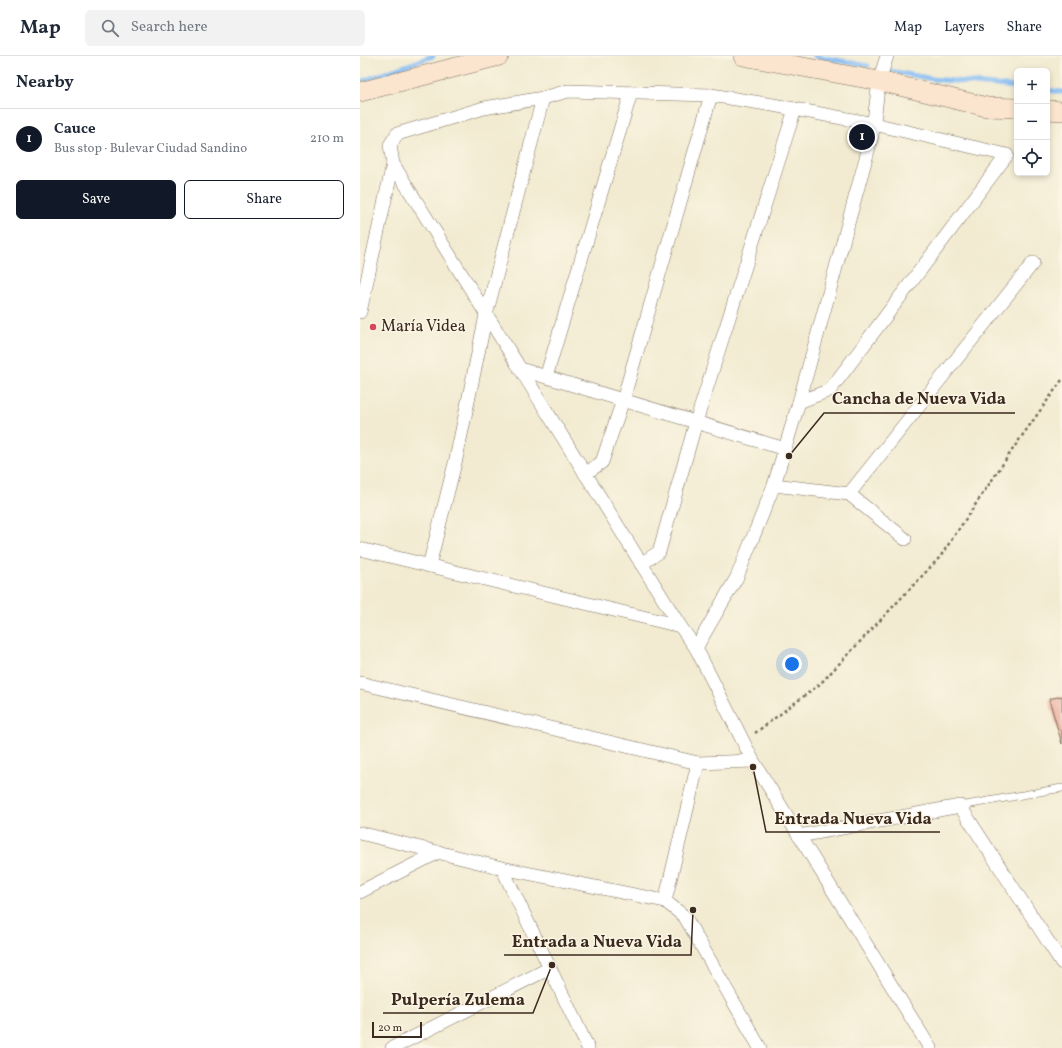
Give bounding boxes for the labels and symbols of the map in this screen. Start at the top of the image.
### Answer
pin: 1 [849,122,875,152]
place label: María Videa [381,316,466,338]
marker: María Videa [368,322,378,332]
callout: Cancha de Nueva Vida [824,384,1015,413]
text: Cancha de Nueva Vida [832,388,1006,411]
your location [782,654,802,674]
callout: Entrada Nueva Vida [766,803,940,832]
text: Entrada Nueva Vida [774,808,932,831]
callout: Entrada a Nueva Vida [504,926,691,955]
text: Entrada a Nueva Vida [512,931,682,954]
callout: Pulpería Zulema [383,984,533,1013]
text: Pulpería Zulema [391,989,525,1012]
scale bar [372,1020,422,1039]

